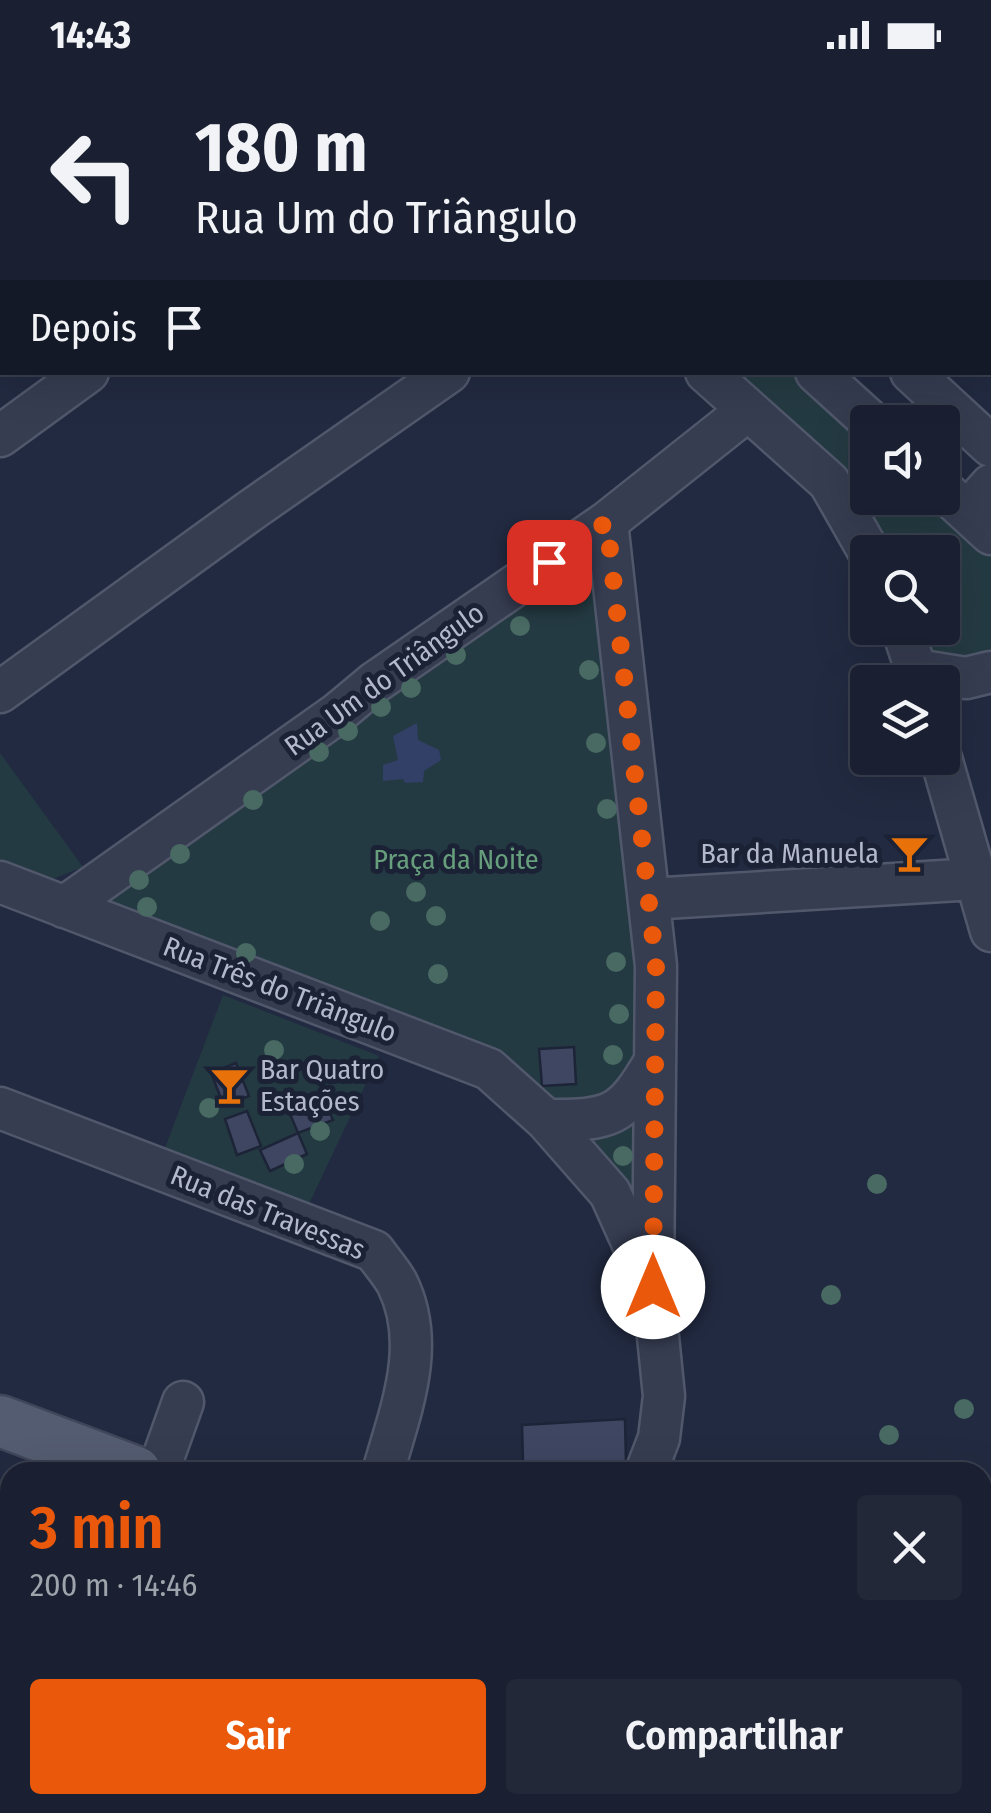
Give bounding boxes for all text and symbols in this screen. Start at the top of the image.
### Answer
text: 14:43 [50,12,131,58]
text: 180 m [195,106,368,190]
icon: left [30,110,160,240]
text: Rua Um do Triângulo [195,191,578,245]
icon: arrive [157,300,212,355]
text: Depois [30,305,137,351]
map controls [850,405,960,775]
button: sound [850,405,960,515]
pin [507,520,592,605]
icon: arrive [522,535,577,590]
button: search [850,535,960,645]
street label: Rua Um do Triângulo [278,596,490,763]
button: layers [850,665,960,775]
bar icon: Bar da Manuela [888,832,930,874]
place label: Bar da Manuela [700,837,879,870]
park label: Praça da Noite [373,843,539,876]
street label: Rua Três do Triângulo [159,930,401,1049]
place label: Bar Quatro Estações [260,1053,384,1118]
bar icon: Bar Quatro Estações [209,1064,251,1106]
street label: Rua das Travessas [166,1158,370,1266]
position arrow [601,1235,705,1339]
text: 3 min [30,1492,164,1564]
button: close [857,1495,962,1600]
text: 200 m · 14:46 [30,1566,197,1604]
button: Sair [30,1679,486,1794]
button: Compartilhar [506,1679,962,1794]

